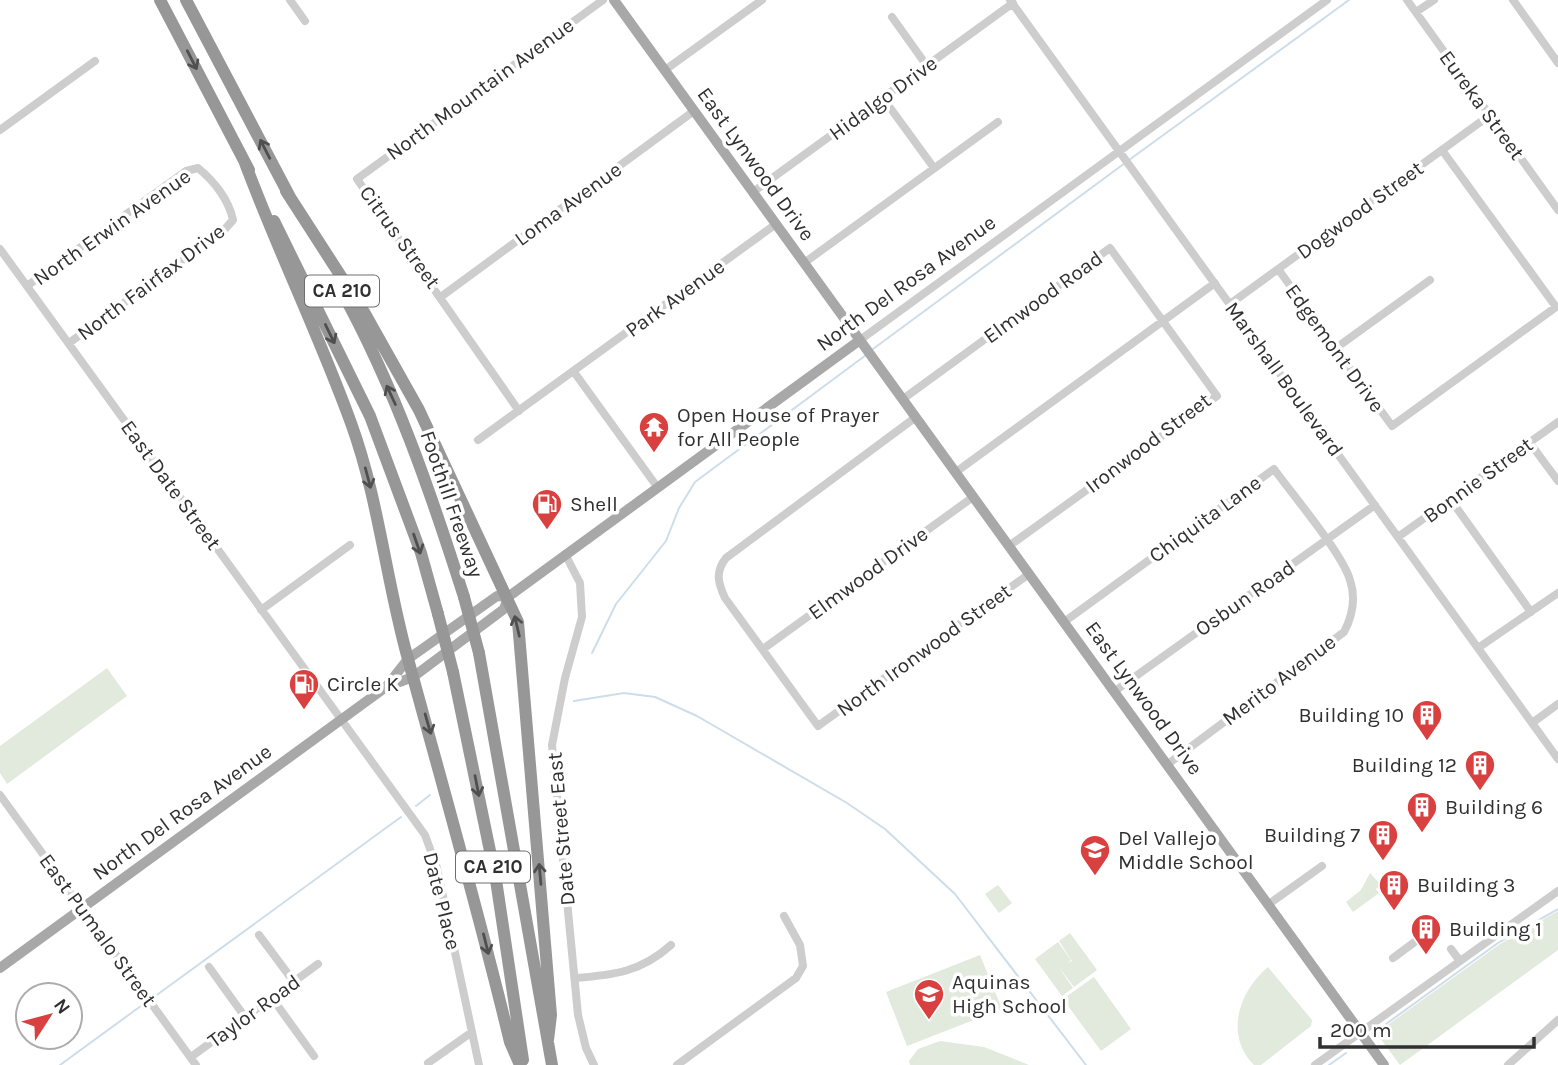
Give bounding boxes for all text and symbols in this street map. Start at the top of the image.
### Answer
street label: North Mountain Avenue [381,13,579,165]
street label: Eureka Street [1434,46,1530,164]
one-way arrow [186,49,200,70]
street label: Hidalgo Drive [824,51,942,145]
street label: East Lynwood Drive [692,83,820,245]
one-way arrow [258,139,271,160]
street label: Dogwood Street [1292,156,1428,264]
street label: Loma Avenue [510,157,626,251]
street label: North Erwin Avenue [29,164,195,290]
street label: Citrus Street [355,181,445,293]
street label: North Del Rosa Avenue [812,210,1000,356]
street label: North Fairfax Drive [73,219,229,345]
street label: Elmwood Road [979,246,1107,348]
street label: Park Avenue [621,254,729,342]
road number: CA 210 [305,276,379,306]
street label: Edgemont Drive [1280,279,1390,417]
street label: Marshall Boulevard [1220,297,1348,461]
one-way arrow [324,323,338,344]
one-way arrow [384,384,397,406]
street label: Ironwood Street [1081,388,1216,498]
place label: Open House of Prayer for All People [677,403,879,451]
temple icon: Open House of Prayer for All People [637,410,671,454]
street label: East Date Street [116,416,226,554]
street label: Foothill Freeway [416,427,488,581]
street label: Bonnie Street [1419,432,1538,528]
one-way arrow [362,467,375,489]
street label: Chiquita Lane [1144,470,1266,568]
fuel station icon: Shell [530,487,564,531]
place label: Shell [570,492,618,516]
street label: Elmwood Drive [804,522,932,624]
one-way arrow [412,532,424,554]
street label: Osbun Road [1191,555,1299,641]
street label: North Ironwood Street [832,579,1016,721]
one-way arrow [510,615,524,638]
street label: East Lynwood Drive [1080,617,1208,779]
street label: Merito Avenue [1218,630,1340,730]
fuel station icon: Circle K [287,667,321,711]
place label: Circle K [327,672,399,696]
building icon: Building 10 [1410,698,1444,742]
place label: Building 10 [1298,703,1404,727]
one-way arrow [422,713,435,735]
street label: North Del Rosa Avenue [88,739,276,885]
building icon: Building 12 [1463,748,1497,792]
street label: Date Street East [542,751,580,907]
place label: Building 12 [1352,753,1457,777]
one-way arrow [470,774,484,797]
building icon: Building 6 [1405,790,1439,834]
place label: Building 6 [1445,795,1543,819]
building icon: Building 7 [1366,818,1400,862]
place label: Building 7 [1264,823,1360,847]
place label: Del Vallejo Middle School [1118,826,1254,874]
school or university icon: Del Vallejo Middle School [1078,833,1112,877]
street label: East Pumalo Street [35,849,161,1011]
street label: Date Place [418,850,466,952]
road number: CA 210 [456,852,530,882]
one-way arrow [533,863,546,886]
building icon: Building 3 [1377,868,1411,912]
place label: Building 3 [1417,873,1516,897]
building icon: Building 1 [1409,912,1443,956]
place label: Building 1 [1449,917,1542,941]
one-way arrow [480,932,493,955]
street label: Taylor Road [203,969,305,1053]
place label: Aquinas High School [952,970,1067,1018]
school or university icon: Aquinas High School [912,977,946,1021]
north arrow [14,981,84,1051]
text: N [49,995,75,1019]
scale bar [1320,1006,1534,1050]
text: 200 m [1330,1018,1392,1042]

